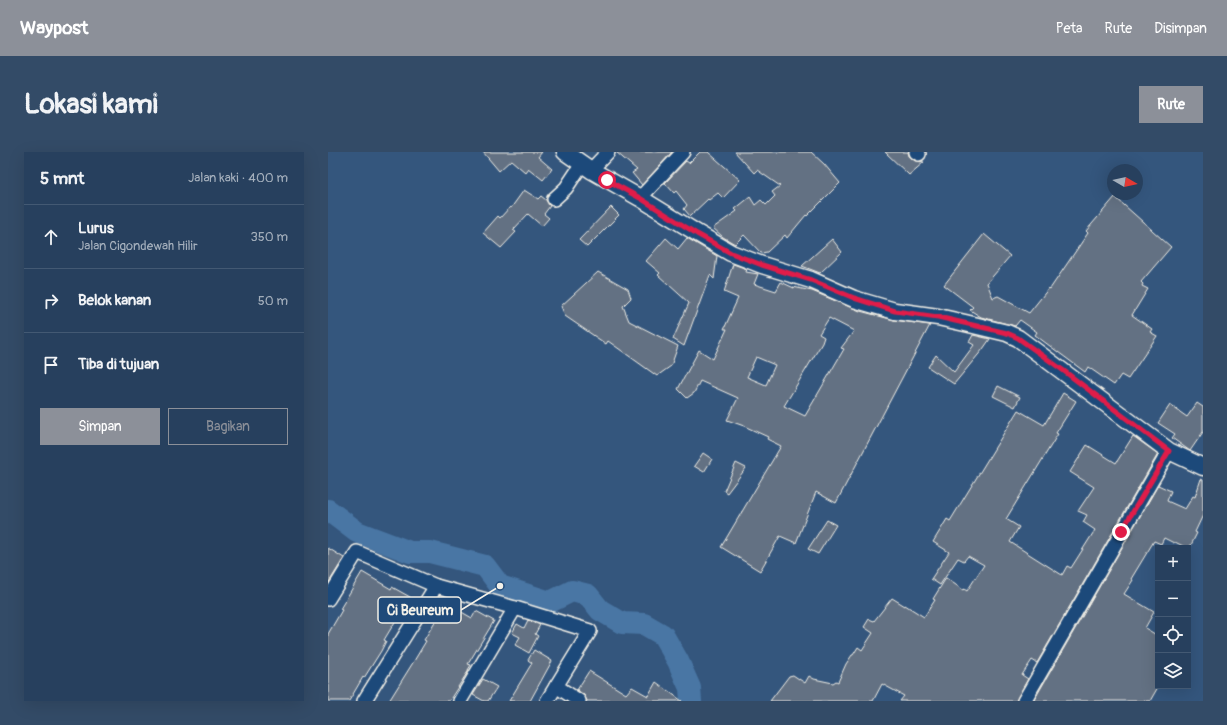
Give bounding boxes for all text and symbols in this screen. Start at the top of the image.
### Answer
text: Waypost [20,16,89,40]
text: Peta [1056,20,1083,37]
text: Rute [1105,20,1132,37]
text: Disimpan [1154,20,1207,37]
button: Rute [1139,86,1203,123]
text: Lokasi kami [24,87,158,122]
north arrow [1107,164,1143,200]
text: 5 mnt [40,168,84,189]
text: Jalan kaki · 400 m [188,170,288,186]
route start [598,171,616,189]
text: Lurus [78,219,114,238]
icon: ahead [40,226,62,248]
text: 350 m [250,229,288,245]
text: Jalan Cigondewah Hilir [78,238,198,254]
icon: right [40,290,62,312]
text: Belok kanan [78,291,151,310]
text: 50 m [258,293,288,309]
icon: arrive [40,354,62,376]
text: Tiba di tujuan [78,355,159,374]
button: Simpan [40,408,160,445]
button: Bagikan [168,408,288,445]
route end [1112,523,1130,541]
map controls [1155,545,1191,689]
button: + [1155,545,1191,581]
button: − [1155,581,1191,617]
callout: Ci Beureum [378,597,461,623]
text: Ci Beureum [387,602,454,619]
button: locate [1155,617,1191,653]
button: layers [1155,653,1191,689]

